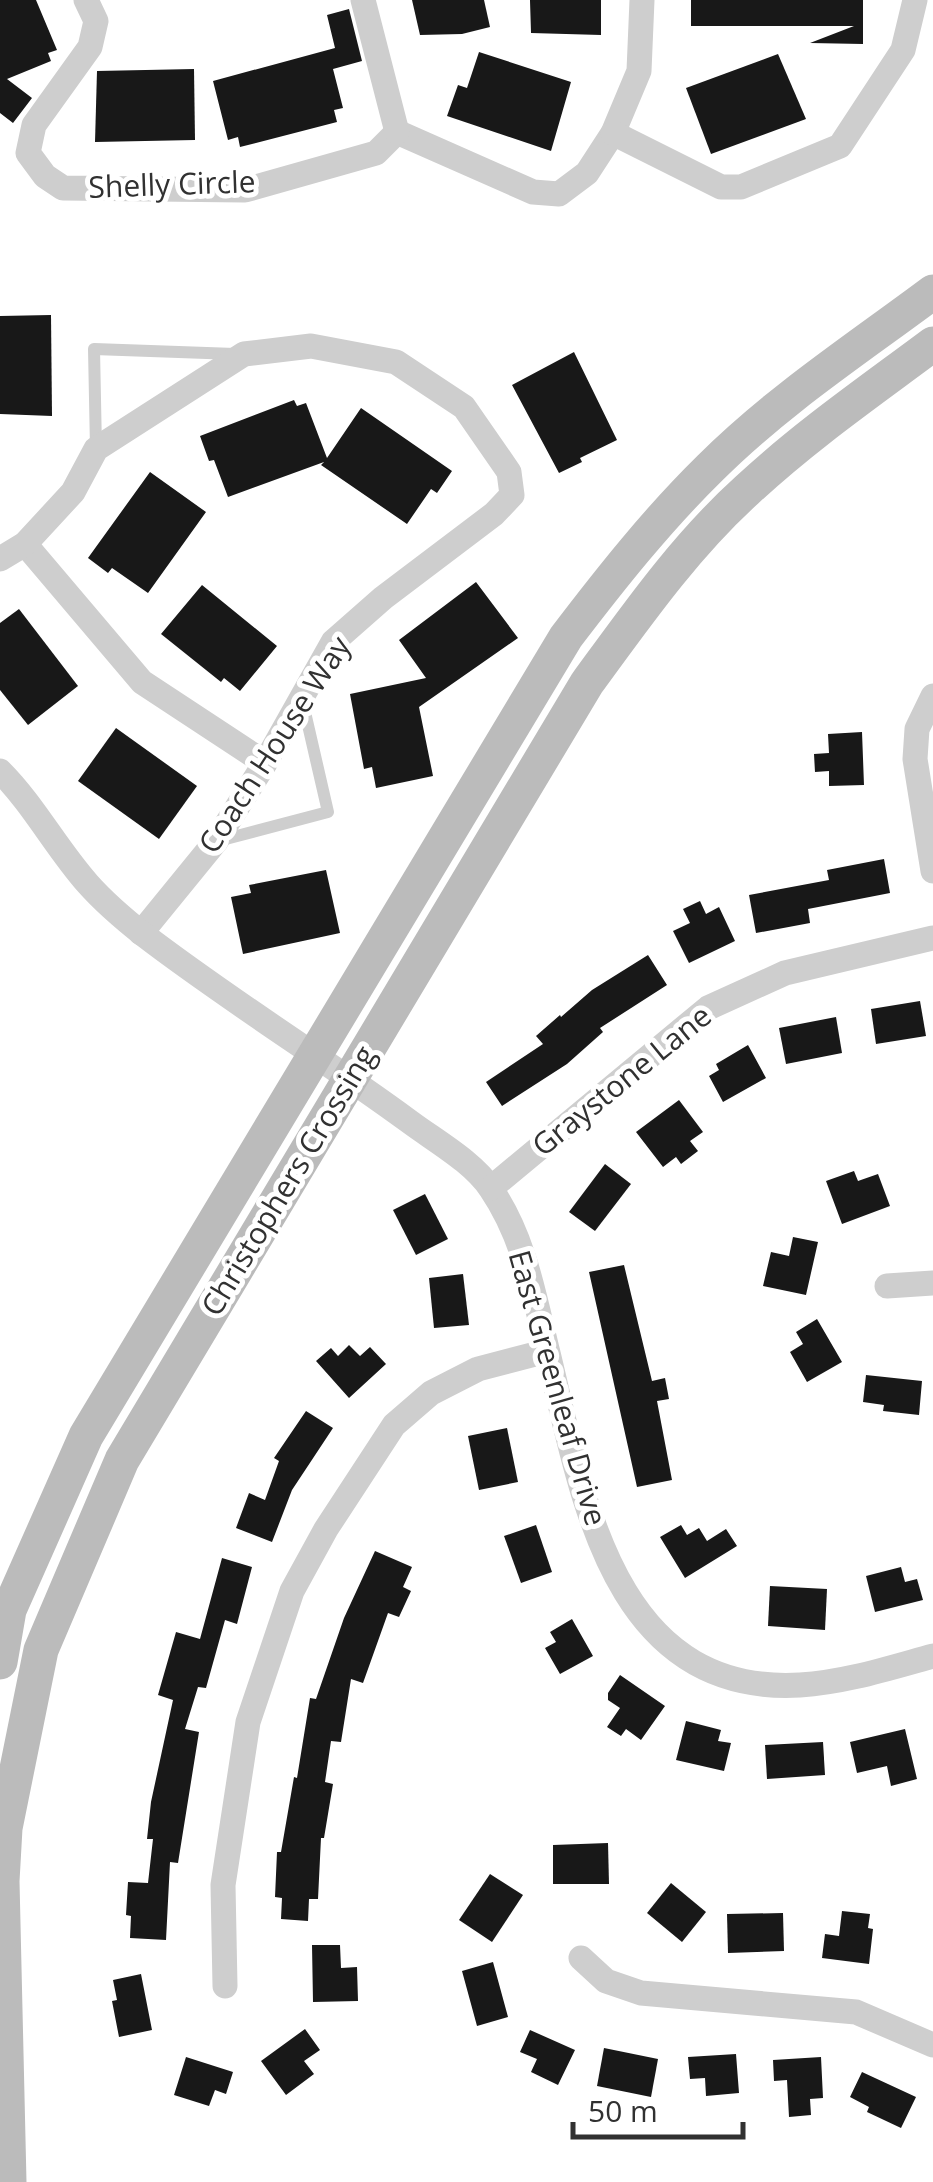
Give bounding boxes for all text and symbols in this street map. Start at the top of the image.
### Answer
street label: Shelly Circle [88,160,256,207]
street label: Coach House Way [188,627,360,861]
street label: Graystone Lane [523,995,719,1165]
street label: Christophers Crossing [191,1038,385,1323]
street label: East Greenleaf Drive [499,1245,617,1530]
scale bar [573,2077,743,2139]
text: 50 m [588,2090,658,2131]

